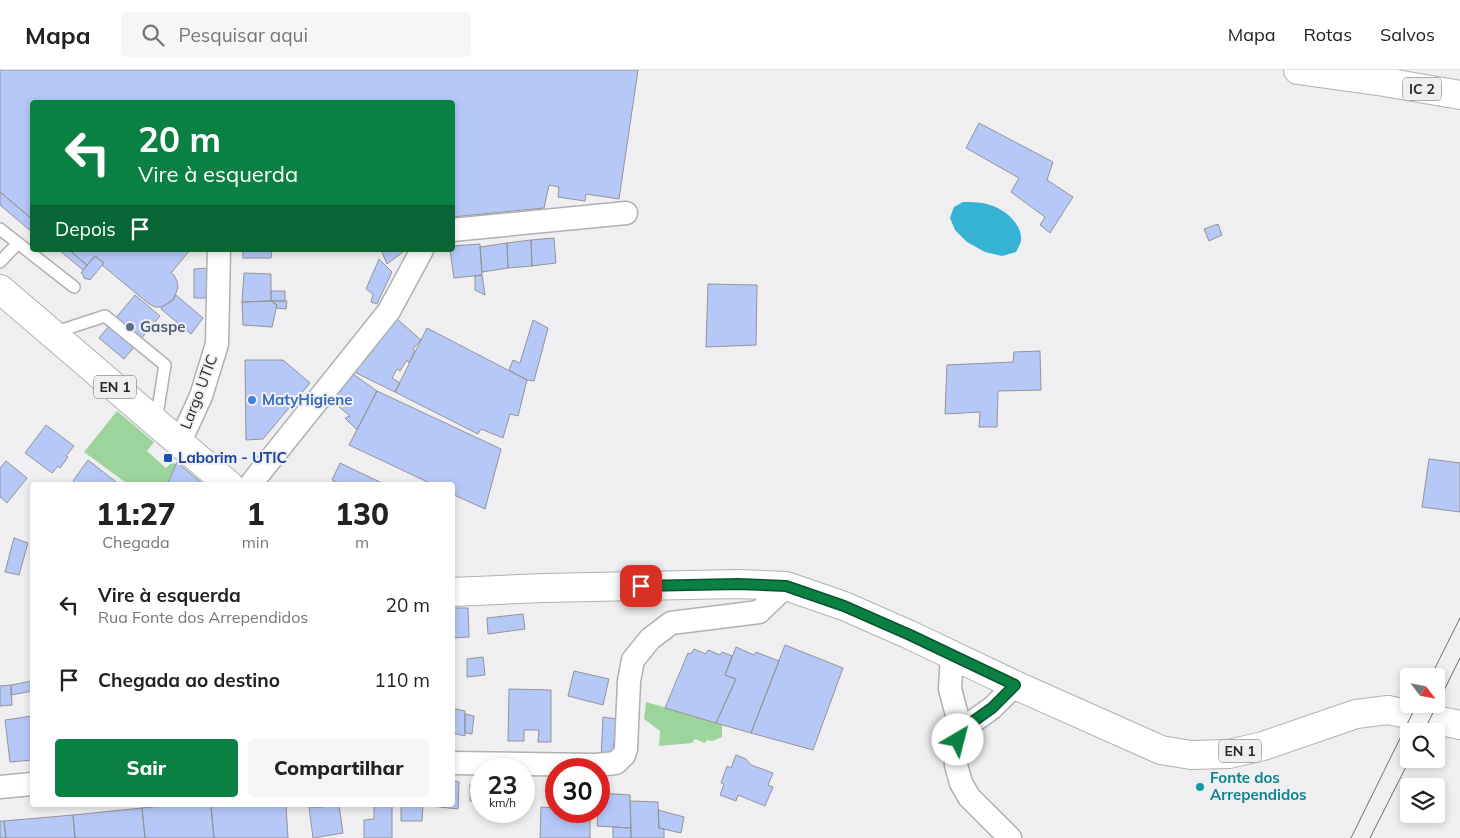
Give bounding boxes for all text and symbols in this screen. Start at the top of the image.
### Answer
search box [121,12,471,57]
text: Mapa [25,20,91,50]
icon: search [139,21,167,49]
text: Pesquisar aqui [179,23,308,47]
text: Mapa [1228,23,1276,46]
text: Rotas [1304,23,1352,46]
text: Salvos [1380,23,1435,46]
road number: IC 2 [1403,78,1441,100]
text: 20 m [138,117,221,161]
icon: left [55,120,120,185]
text: Vire à esquerda [138,160,298,188]
icon: arrive [126,215,154,243]
text: Depois [55,217,116,241]
place label: Gaspe [140,317,185,336]
marker: Gaspe [124,321,136,333]
street label: Largo UTIC [176,352,221,432]
road number: EN 1 [94,376,136,398]
place label: MatyHigiene [262,390,353,409]
marker: MatyHigiene [246,394,258,406]
place label: Laborim - UTIC [178,448,287,467]
marker: Laborim - UTIC [162,452,174,464]
text: 11:27 [96,495,176,533]
text: 1 [246,495,264,533]
text: 130 [335,495,389,533]
text: Chegada [102,532,170,552]
text: min [242,532,269,552]
text: m [355,532,369,552]
pin [620,565,662,607]
icon: arrive [627,572,655,600]
text: Vire à esquerda [98,583,241,607]
icon: left [55,591,83,619]
text: 20 m [386,593,430,617]
text: Rua Fonte dos Arrependidos [98,607,308,627]
icon: arrive [55,666,83,694]
text: Chegada ao destino [98,668,280,692]
text: 110 m [374,668,430,692]
north arrow [1400,668,1445,712]
map controls [1400,668,1445,823]
position arrow [931,713,983,765]
button: search [1400,723,1445,768]
button: Sair [55,739,238,797]
button: Compartilhar [248,739,430,797]
road number: EN 1 [1219,739,1261,762]
speed limit sign: 30 [545,758,610,823]
place label: Fonte dos Arrependidos [1210,768,1307,804]
text: 23 [487,769,518,800]
button: layers [1400,778,1445,823]
marker: Fonte dos Arrependidos [1194,781,1206,793]
text: km/h [489,795,516,810]

